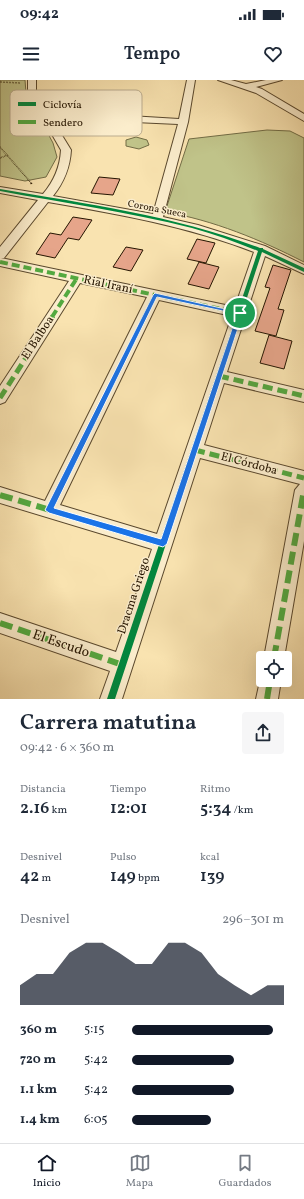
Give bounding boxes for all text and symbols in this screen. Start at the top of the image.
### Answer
text: 09:42 [20,4,59,25]
text: Tempo [124,42,180,67]
icon: menu [20,43,42,65]
icon: heart [262,43,284,65]
legend [10,90,142,136]
text: Ciclovía [43,98,82,113]
text: Sendero [43,116,83,131]
street label: Corona Sueca [126,196,188,222]
street label: Rial Iraní [82,272,134,298]
pin [223,296,257,330]
icon: arrive [229,302,251,324]
street label: El Balboa [18,313,58,363]
street label: El Córdoba [219,449,279,479]
street label: Dracma Griego [114,556,154,636]
street label: El Escudo [30,625,92,663]
map controls [256,651,292,687]
button: locate [256,651,292,687]
text: Carrera matutina [20,708,197,739]
button: share [242,712,284,754]
text: 09:42 · 6 × 360 m [20,739,114,757]
text: Distancia [20,782,66,797]
text: Tiempo [110,782,146,797]
text: Ritmo [200,782,230,797]
text: 2.16 [20,797,49,820]
text: 12:01 [110,797,147,820]
text: 5:34 [200,797,232,820]
text: km [49,803,67,818]
text: /km [232,803,254,818]
text: Desnivel [20,850,62,865]
text: Pulso [110,850,136,865]
text: kcal [200,850,220,865]
text: 42 [20,865,39,888]
text: 149 [110,865,136,888]
text: 139 [200,865,224,888]
text: m [39,871,51,886]
text: bpm [136,871,160,886]
text: Desnivel [20,911,70,929]
text: 296–301 m [222,911,284,929]
text: 360 m [20,1021,57,1039]
text: 5:15 [84,1021,105,1039]
text: 720 m [20,1051,56,1069]
text: 5:42 [84,1051,108,1069]
text: 1.1 km [20,1081,57,1099]
text: 5:42 [84,1081,108,1099]
text: 1.4 km [20,1111,60,1129]
text: 6:05 [84,1111,108,1129]
tab: Inicio [33,1152,61,1191]
tab: Mapa [126,1152,153,1191]
tab: Guardados [219,1152,271,1191]

